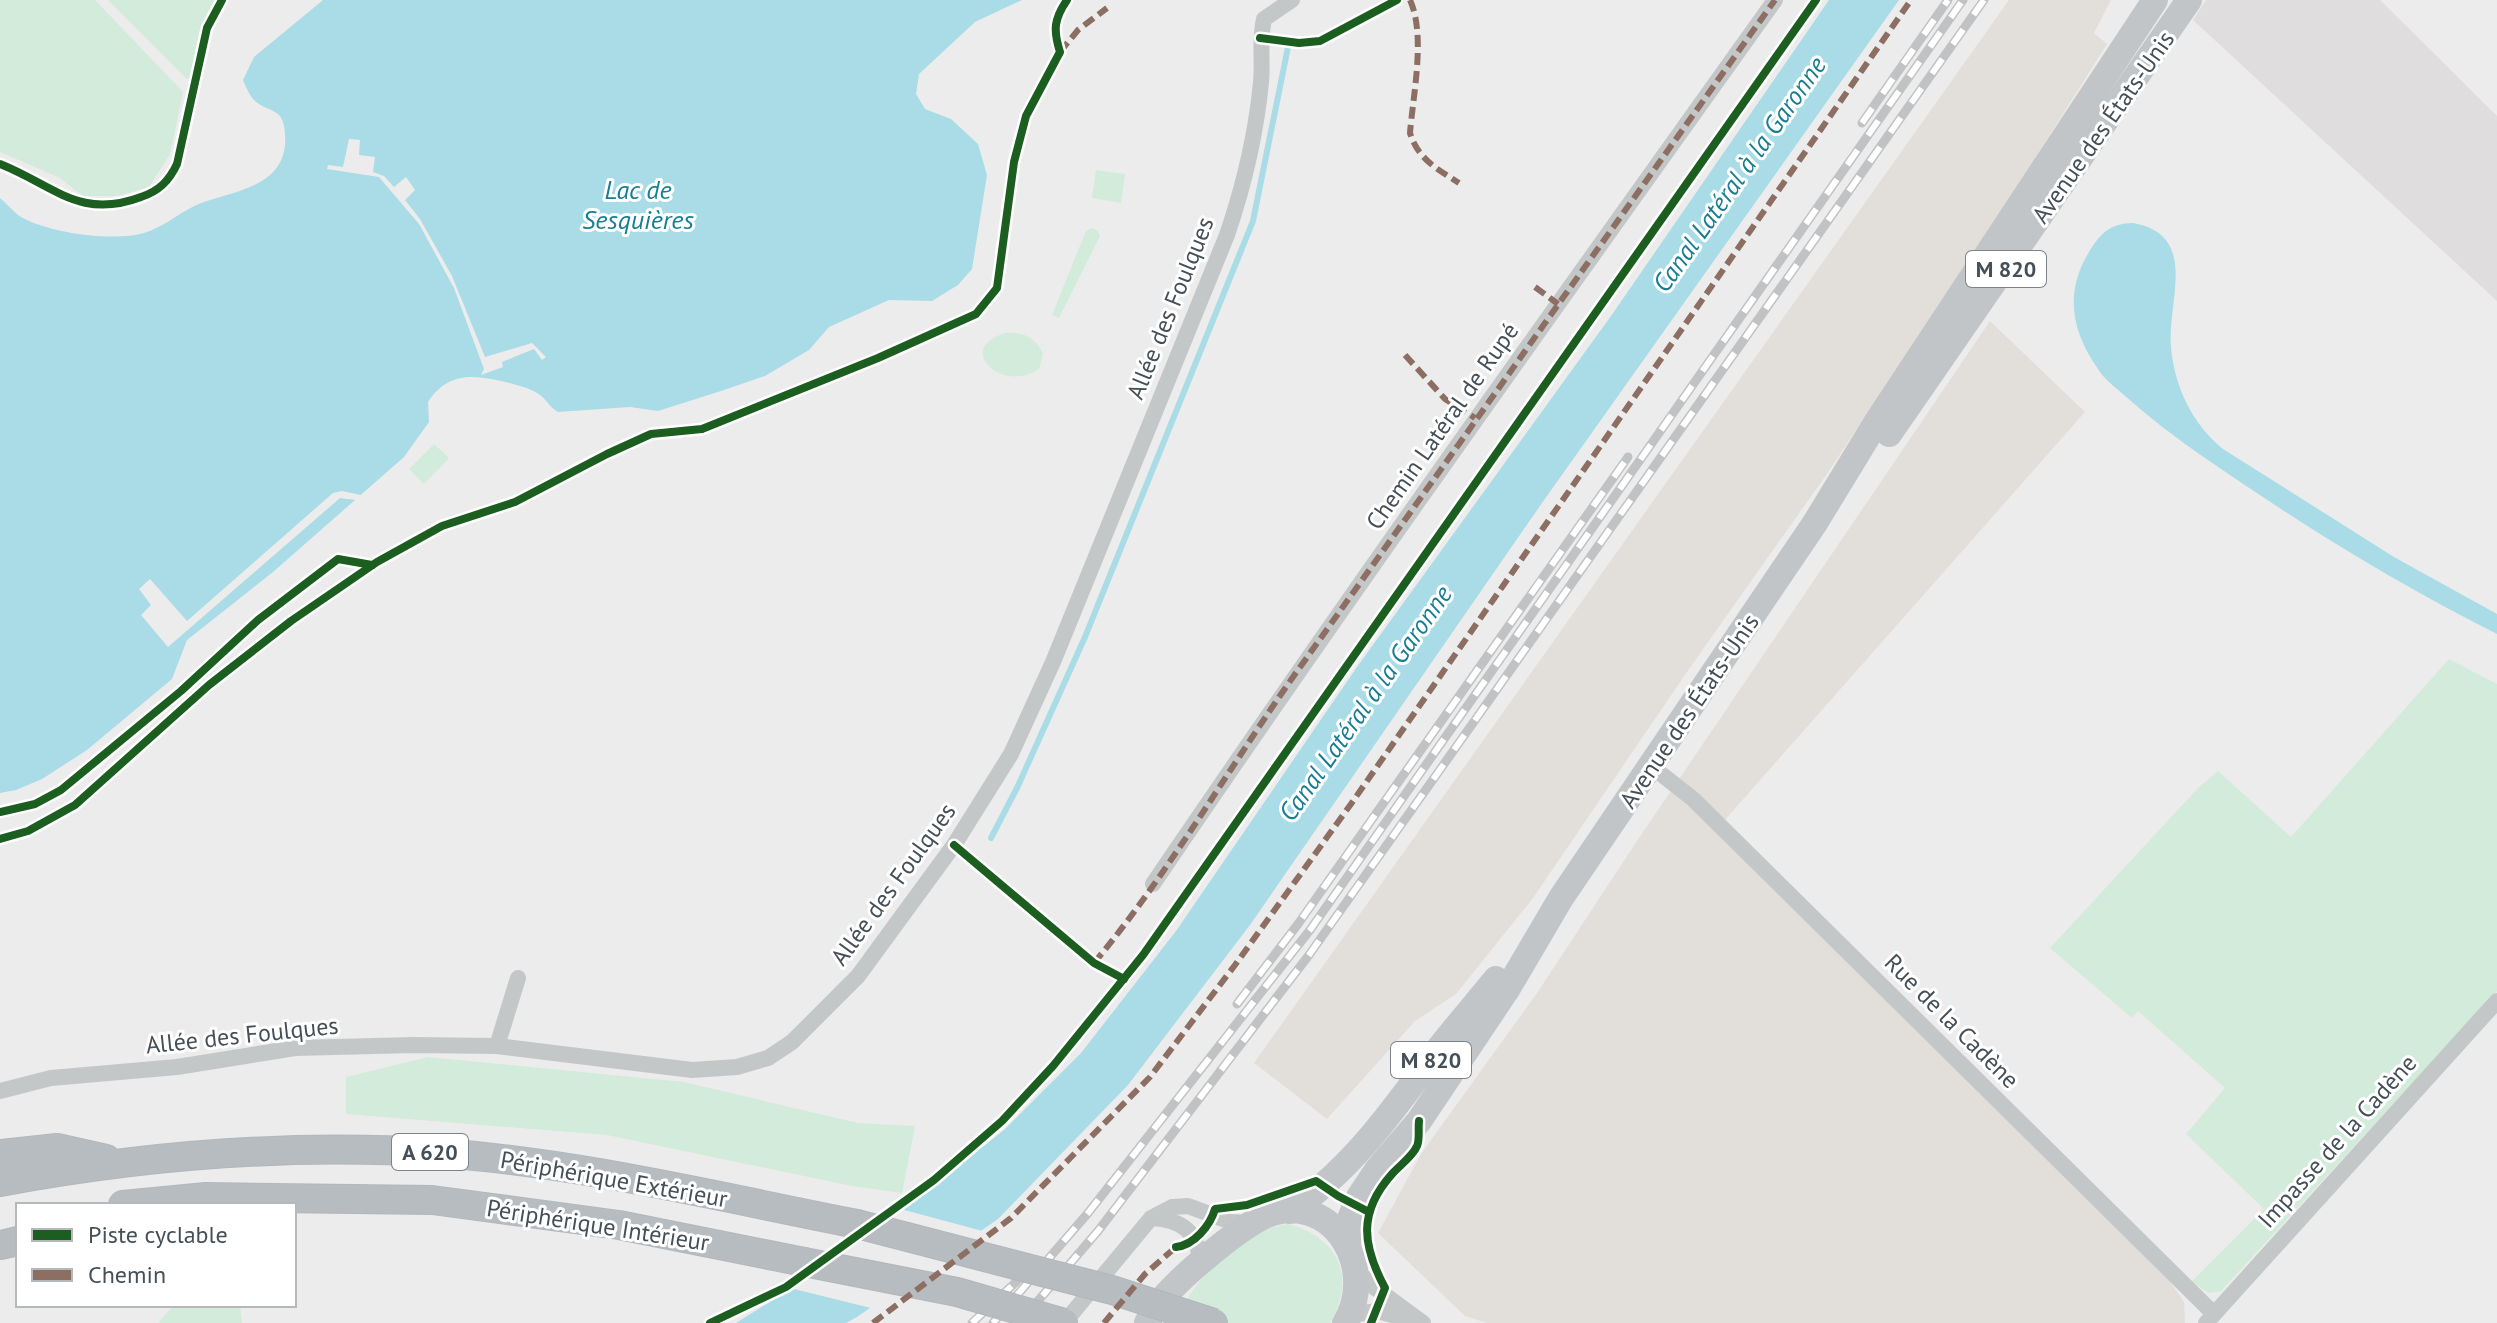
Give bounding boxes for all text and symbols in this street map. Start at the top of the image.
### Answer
street label: Avenue des États-Unis [2025,25,2181,229]
water label: Canal Latéral à la Garonne [1645,50,1833,298]
water label: Lac de Sesquières [582,173,694,236]
street label: Allée des Foulques [1119,212,1221,404]
road number: M 820 [1966,251,2046,287]
street label: Chemin Latéral de Rupé [1359,317,1525,535]
water label: Canal Latéral à la Garonne [1271,579,1459,827]
street label: Avenue des États-Unis [1612,608,1766,814]
street label: Allée des Foulques [824,797,962,971]
street label: Rue de la Cadène [1878,947,2026,1095]
street label: Allée des Foulques [144,1009,340,1061]
road number: M 820 [1391,1042,1471,1078]
street label: Impasse de la Cadène [2251,1048,2423,1234]
road number: A 620 [392,1134,468,1170]
street label: Périphérique Extérieur [498,1144,730,1214]
street label: Périphérique Intérieur [485,1192,711,1258]
legend [16,1203,296,1307]
text: Piste cyclable [88,1219,228,1250]
text: Chemin [88,1259,166,1290]

